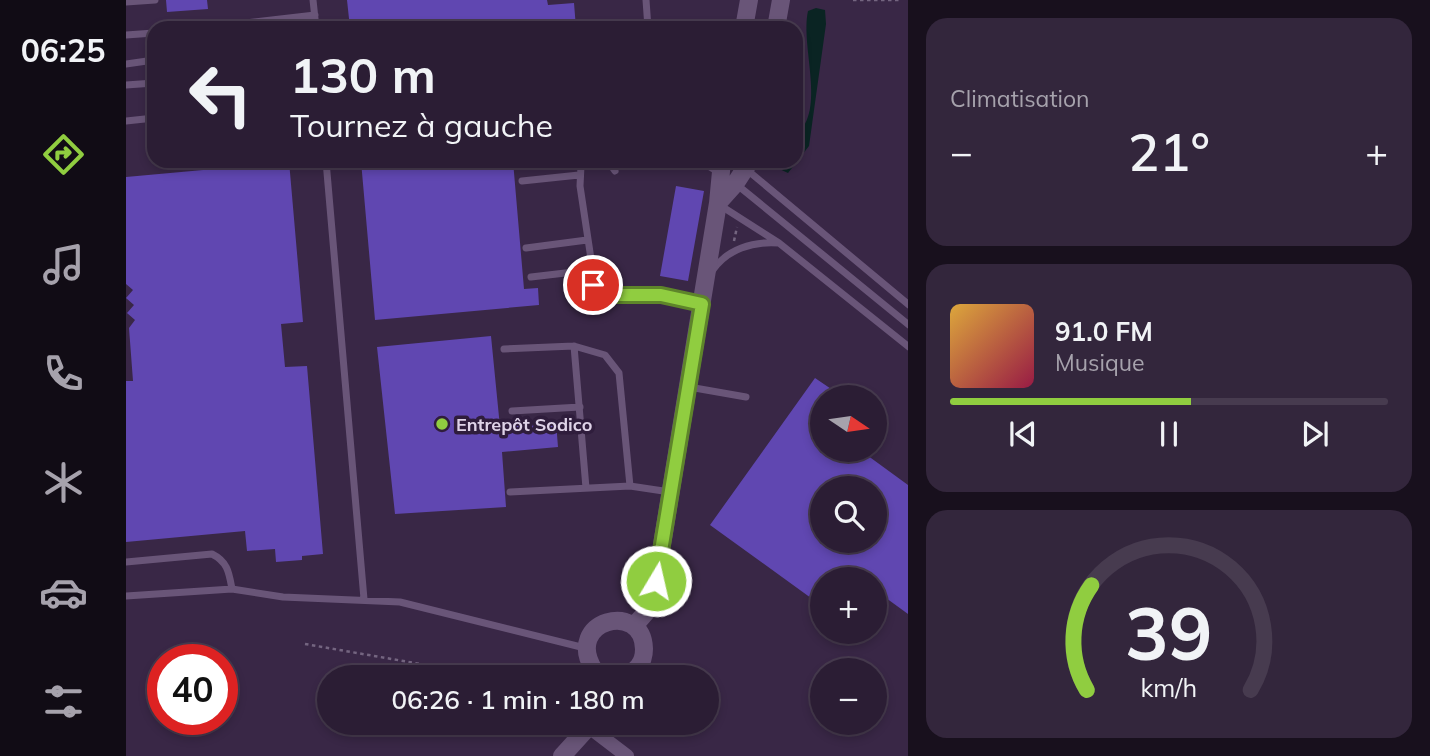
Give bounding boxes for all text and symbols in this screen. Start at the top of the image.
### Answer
text: 06:25 [21,30,105,70]
text: 130 m [290,44,436,105]
icon: left [175,49,266,140]
text: Climatisation [950,84,1090,113]
text: Tournez à gauche [290,105,553,145]
text: 21° [1128,119,1210,184]
text: − [950,128,973,176]
text: + [1365,128,1388,176]
icon: directions [39,130,88,179]
icon: music [39,240,88,289]
pin [563,255,623,315]
icon: arrive [574,266,612,304]
text: 91.0 FM [1055,315,1153,348]
text: Musique [1055,348,1144,377]
icon: phone [39,349,88,398]
north arrow [810,385,887,462]
map controls [810,385,887,735]
place label: Entrepôt Sodico [456,413,592,436]
icon: previous [1004,415,1042,453]
icon: pause [1150,415,1188,453]
icon: next [1296,415,1334,453]
marker: Entrepôt Sodico [434,416,450,432]
icon: climate [39,458,88,507]
button: search [810,476,887,553]
position arrow [619,544,693,618]
button: + [810,567,887,644]
icon: car [39,568,88,617]
text: 39 [1125,587,1213,678]
speed limit sign: 40 [147,644,238,735]
button: − [810,658,887,735]
text: km/h [1141,672,1197,703]
icon: filters [39,677,88,726]
text: 06:26 · 1 min · 180 m [391,683,645,716]

